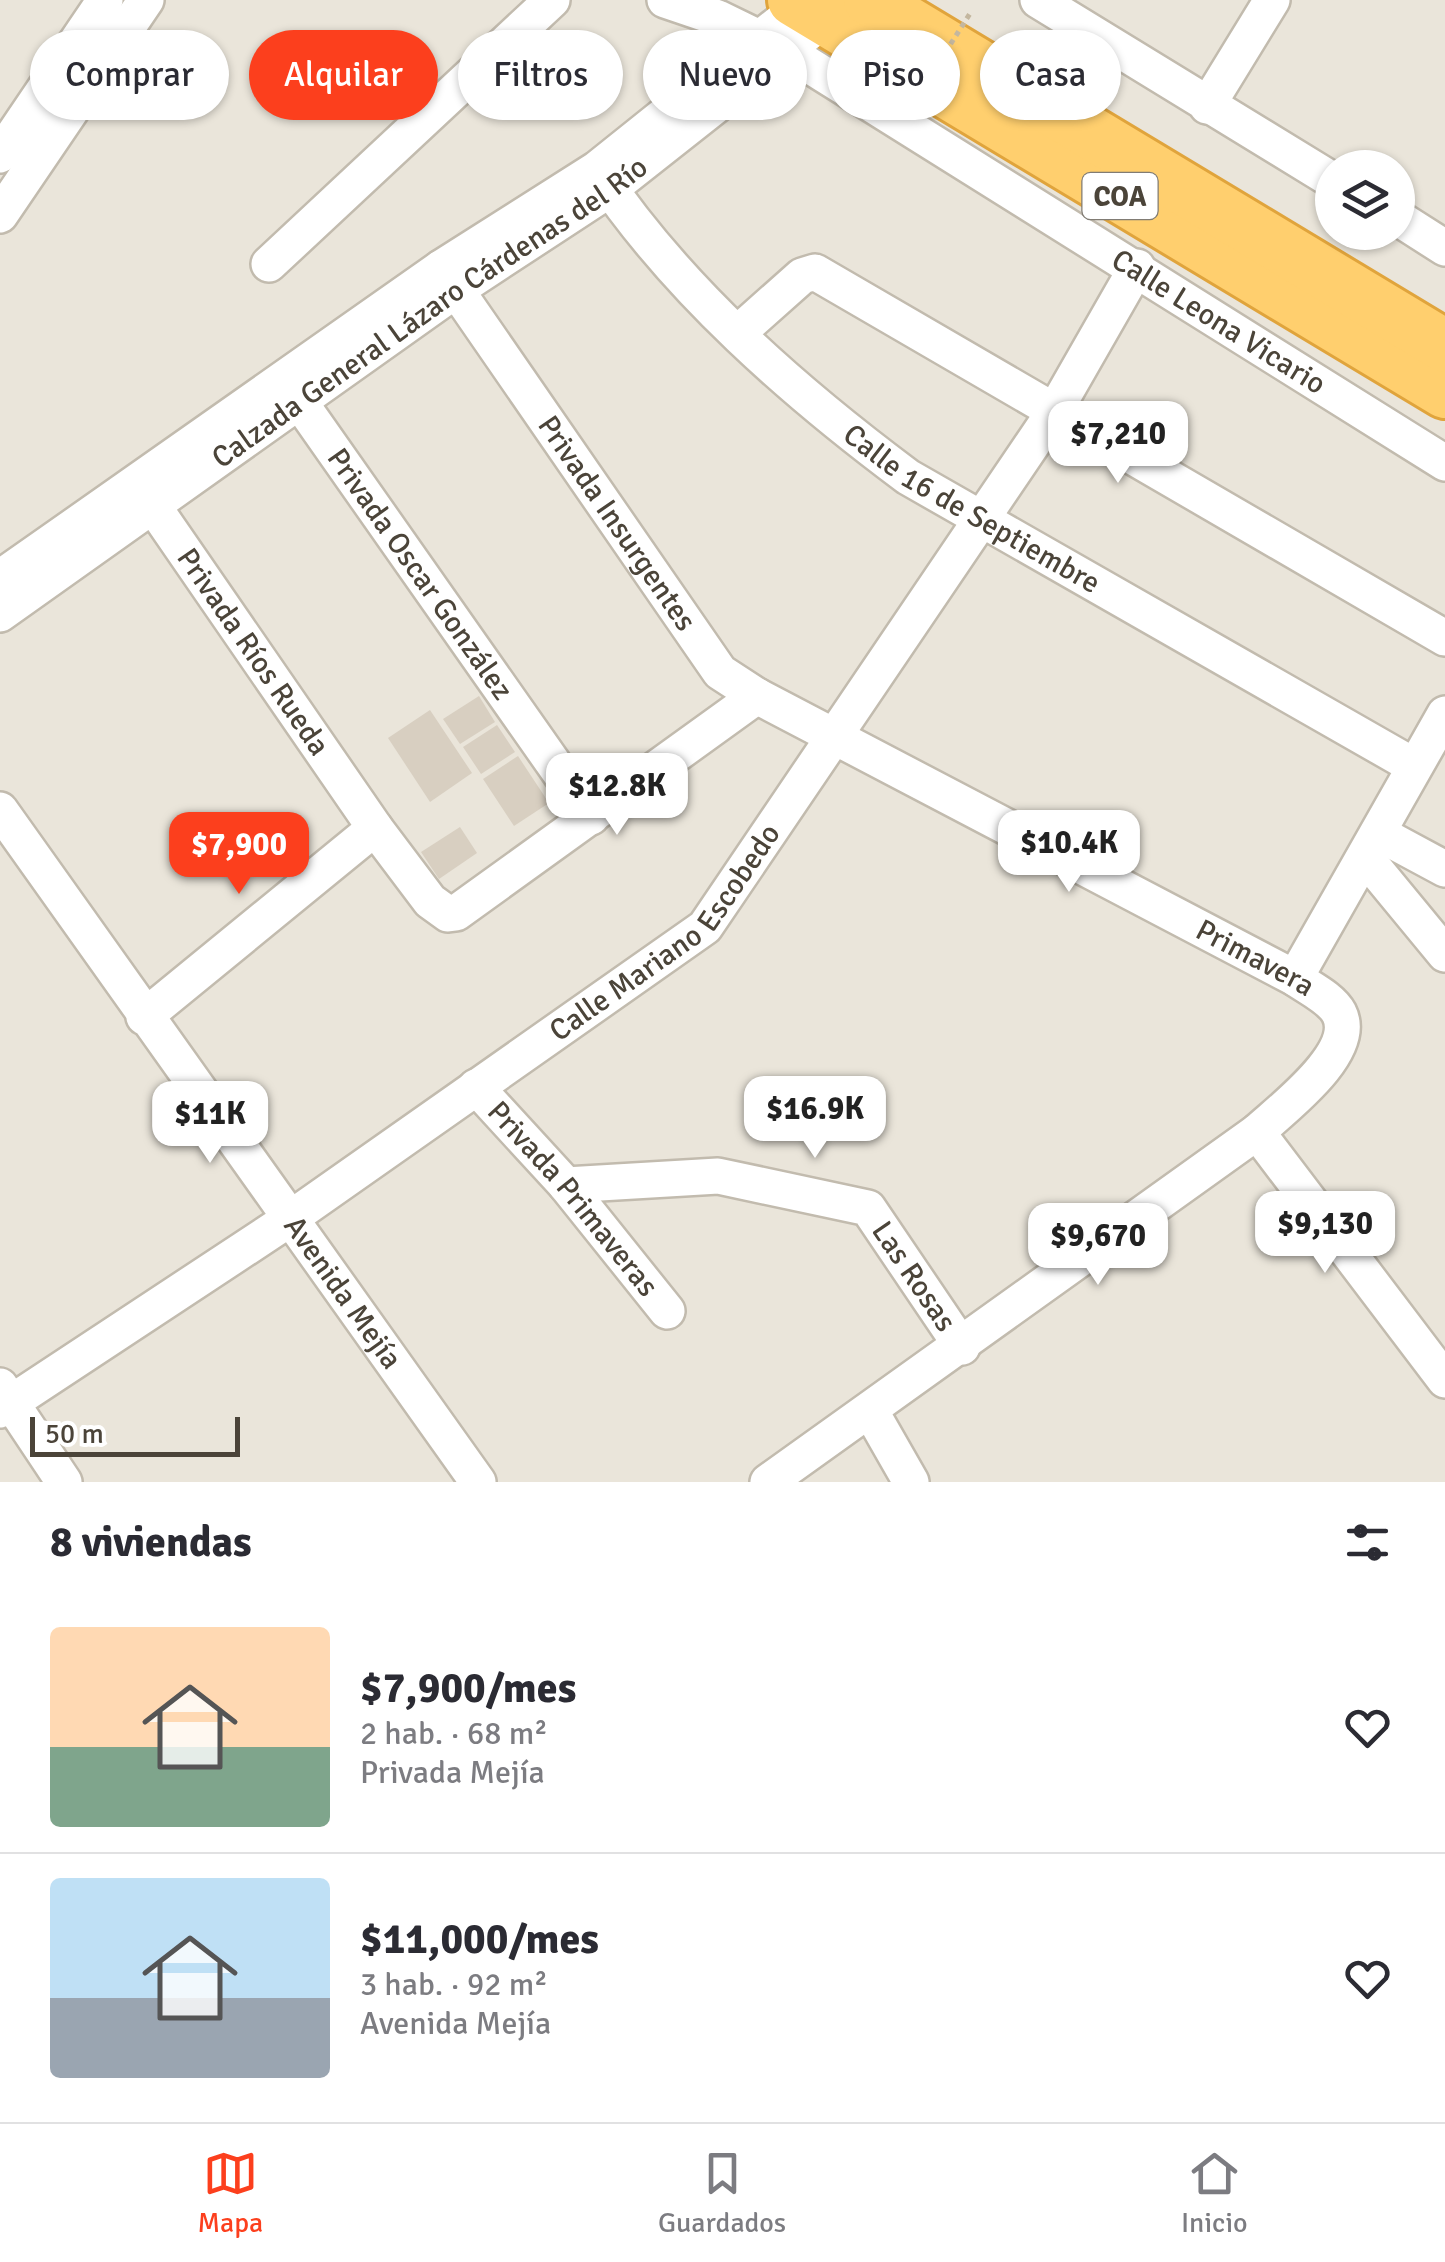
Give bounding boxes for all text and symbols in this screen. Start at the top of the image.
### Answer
chip: Comprar [30,30,229,120]
chip: Alquilar [249,30,438,120]
chip: Filtros [458,30,623,120]
chip: Nuevo [643,30,807,120]
chip: Piso [827,30,960,120]
chip: Casa [980,30,1121,120]
street label: Calzada General Lázaro Cárdenas del Río [205,149,655,477]
map controls [1315,150,1415,250]
button: layers [1315,150,1415,250]
road number: COA [1082,173,1158,219]
street label: Calle Leona Vicario [1105,241,1332,403]
pin: $7,210 [1037,401,1199,486]
street label: Privada Insurgentes [529,409,704,638]
text: $7,210 [1070,414,1166,453]
street label: Calle 16 de Septiembre [836,416,1107,602]
street label: Privada Oscar González [319,441,521,707]
street label: Privada Ríos Rueda [169,541,337,763]
pin: $12.8K [536,753,698,838]
text: $12.8K [568,766,666,805]
pin: $10.4K [988,810,1150,895]
pin: $7,900 [158,812,320,897]
street label: Calle Mariano Escobedo [542,817,788,1050]
text: $10.4K [1020,823,1118,862]
text: $7,900 [191,825,287,864]
street label: Primavera [1190,911,1321,1005]
pin: $16.9K [734,1076,896,1161]
pin: $11K [151,1081,269,1166]
text: $16.9K [766,1089,864,1128]
text: $11K [174,1094,246,1133]
street label: Privada Primaveras [479,1094,666,1304]
pin: $9,130 [1244,1191,1406,1276]
pin: $9,670 [1017,1203,1179,1288]
text: $9,130 [1277,1204,1373,1243]
street label: Avenida Mejía [276,1209,410,1376]
street label: Las Rosas [863,1214,964,1339]
text: $9,670 [1050,1216,1146,1255]
scale bar [30,1412,240,1456]
text: 50 m [45,1417,104,1451]
icon: filters [1340,1515,1395,1570]
text: 8 viviendas [50,1517,252,1568]
text: $7,900/mes [360,1663,576,1714]
icon: home [130,1667,250,1787]
icon: heart [1340,1700,1395,1755]
text: 2 hab. · 68 m² [360,1714,548,1753]
text: Privada Mejía [360,1753,545,1792]
text: $11,000/mes [360,1914,599,1965]
icon: home [130,1918,250,2038]
icon: heart [1340,1951,1395,2006]
text: 3 hab. · 92 m² [360,1965,548,2004]
text: Avenida Mejía [360,2004,551,2043]
tab: Mapa [197,2146,263,2240]
tab: Guardados [658,2146,786,2240]
tab: Inicio [1181,2146,1248,2240]

